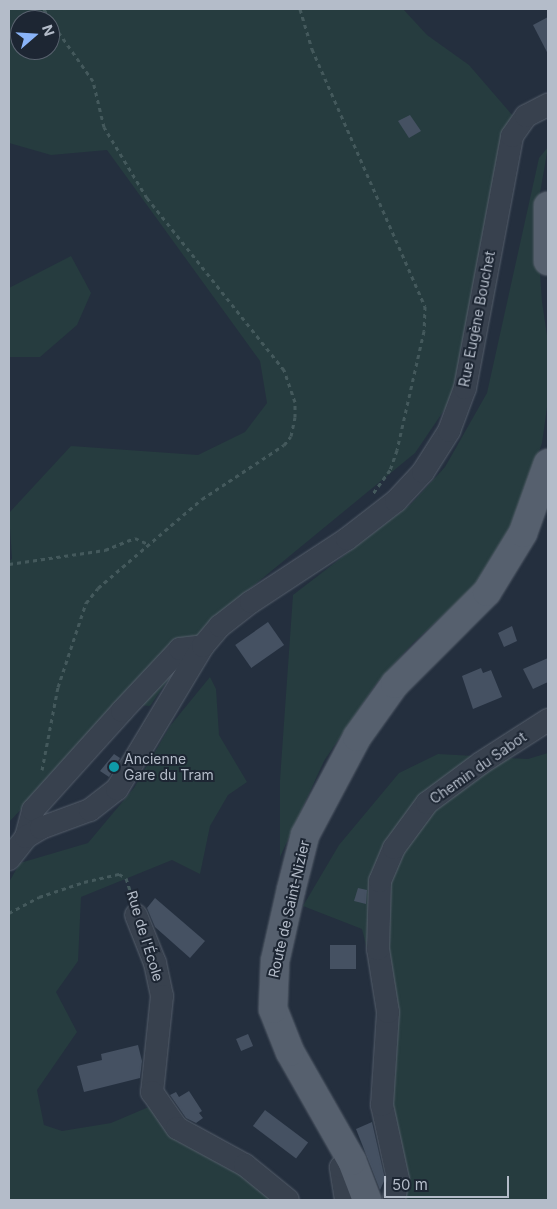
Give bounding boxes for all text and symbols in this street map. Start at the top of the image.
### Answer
north arrow [10,10,60,60]
text: N [39,22,58,38]
street label: Rue Eugène Bouchet [456,250,498,388]
street label: Chemin du Sabot [427,729,529,807]
place label: Ancienne Gare du Tram [124,751,214,784]
marker: Ancienne Gare du Tram [108,761,120,773]
street label: Route de Saint-Nizier [265,839,313,979]
street label: Rue de l'École [123,889,167,983]
scale bar [387,1166,512,1198]
text: 50 m [392,1175,428,1194]

